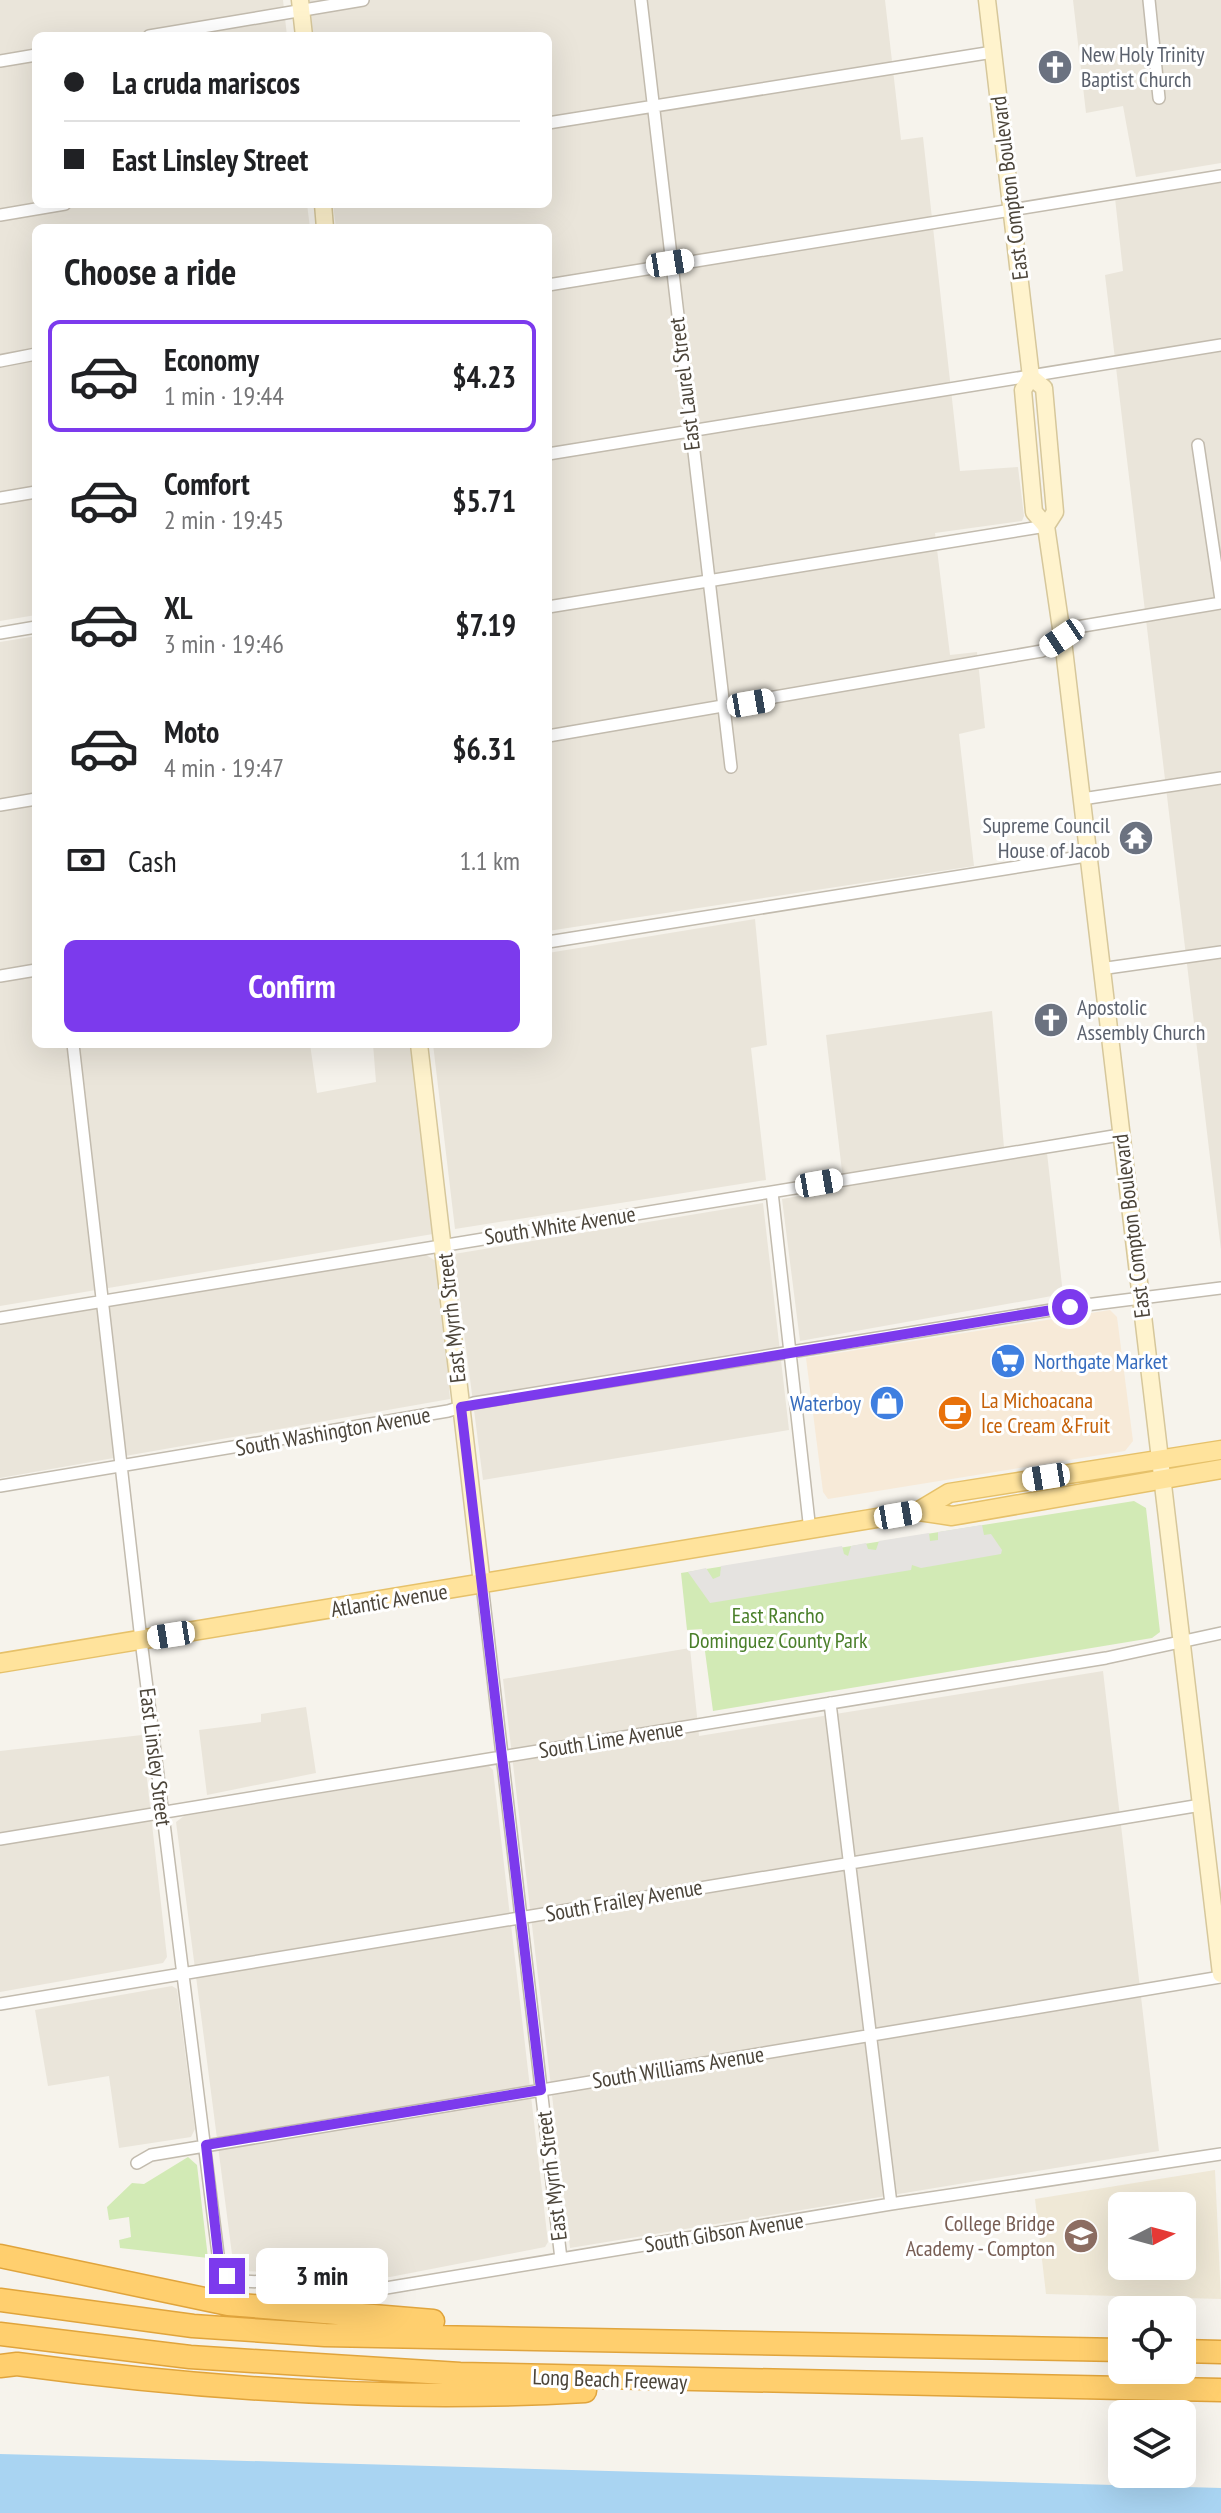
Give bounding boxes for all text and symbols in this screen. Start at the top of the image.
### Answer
place label: New Holy Trinity Baptist Church [1081,40,1205,93]
church icon: New Holy Trinity Baptist Church [1036,48,1074,86]
text: La cruda mariscos [112,63,300,102]
street label: East Compton Boulevard [984,94,1034,282]
text: East Linsley Street [112,140,308,179]
car [644,247,696,279]
text: Choose a ride [64,248,236,295]
street label: East Laurel Street [662,316,706,452]
icon: car [68,340,140,412]
text: Economy [164,340,259,379]
text: $4.23 [452,357,516,396]
text: 1 min · 19:44 [164,379,284,412]
icon: car [68,464,140,536]
text: Comfort [164,464,250,503]
text: $5.71 [452,481,516,520]
text: 2 min · 19:45 [164,503,284,536]
icon: car [68,588,140,660]
text: XL [164,588,193,627]
text: $7.19 [455,605,516,644]
car [1035,615,1089,661]
text: 3 min · 19:46 [164,627,284,660]
car [725,687,777,719]
icon: car [68,712,140,784]
text: Moto [164,712,219,751]
text: $6.31 [452,729,516,768]
text: 4 min · 19:47 [164,751,284,784]
place label: Supreme Council House of Jacob [982,811,1111,864]
temple icon: Supreme Council House of Jacob [1117,819,1155,857]
icon: cash [64,838,108,882]
text: Cash [128,841,177,880]
text: 1.1 km [459,844,520,877]
button: Confirm [64,940,520,1032]
place label: Apostolic Assembly Church [1077,993,1206,1046]
church icon: Apostolic Assembly Church [1032,1001,1070,1039]
street label: East Compton Boulevard [1106,1132,1156,1320]
car [793,1167,845,1199]
street label: South White Avenue [483,1199,637,1251]
street label: East Myrrh Street [430,1252,472,1384]
route start [1052,1289,1088,1325]
supermarket icon: Northgate Market [989,1342,1027,1380]
place label: Northgate Market [1034,1347,1168,1375]
shop icon: Waterboy [868,1384,906,1422]
place label: La Michoacana Ice Cream &Fruit [981,1386,1110,1439]
place label: Waterboy [790,1389,862,1417]
cafe icon: La Michoacana Ice Cream &Fruit [936,1394,974,1432]
street label: South Washington Avenue [233,1400,433,1462]
car [1020,1461,1072,1493]
car [872,1499,924,1531]
street label: Atlantic Avenue [329,1577,449,1623]
park label: East Rancho Dominguez County Park [689,1601,868,1654]
car [145,1619,197,1651]
street label: East Linsley Street [134,1686,178,1828]
street label: South Lime Avenue [537,1714,685,1764]
street label: South Frailey Avenue [543,1872,705,1928]
street label: South Williams Avenue [590,2040,766,2094]
street label: East Myrrh Street [529,2109,573,2243]
north arrow [1108,2192,1196,2280]
map controls [1108,2192,1196,2488]
street label: South Gibson Avenue [643,2206,805,2258]
place label: College Bridge Academy - Compton [906,2209,1055,2262]
school or university icon: College Bridge Academy - Compton [1062,2217,1100,2255]
callout: 3 min [255,2248,387,2304]
route end [209,2258,245,2294]
text: 3 min [296,2259,348,2292]
button: locate [1108,2296,1196,2384]
street label: Long Beach Freeway [532,2362,689,2396]
button: layers [1108,2400,1196,2488]

